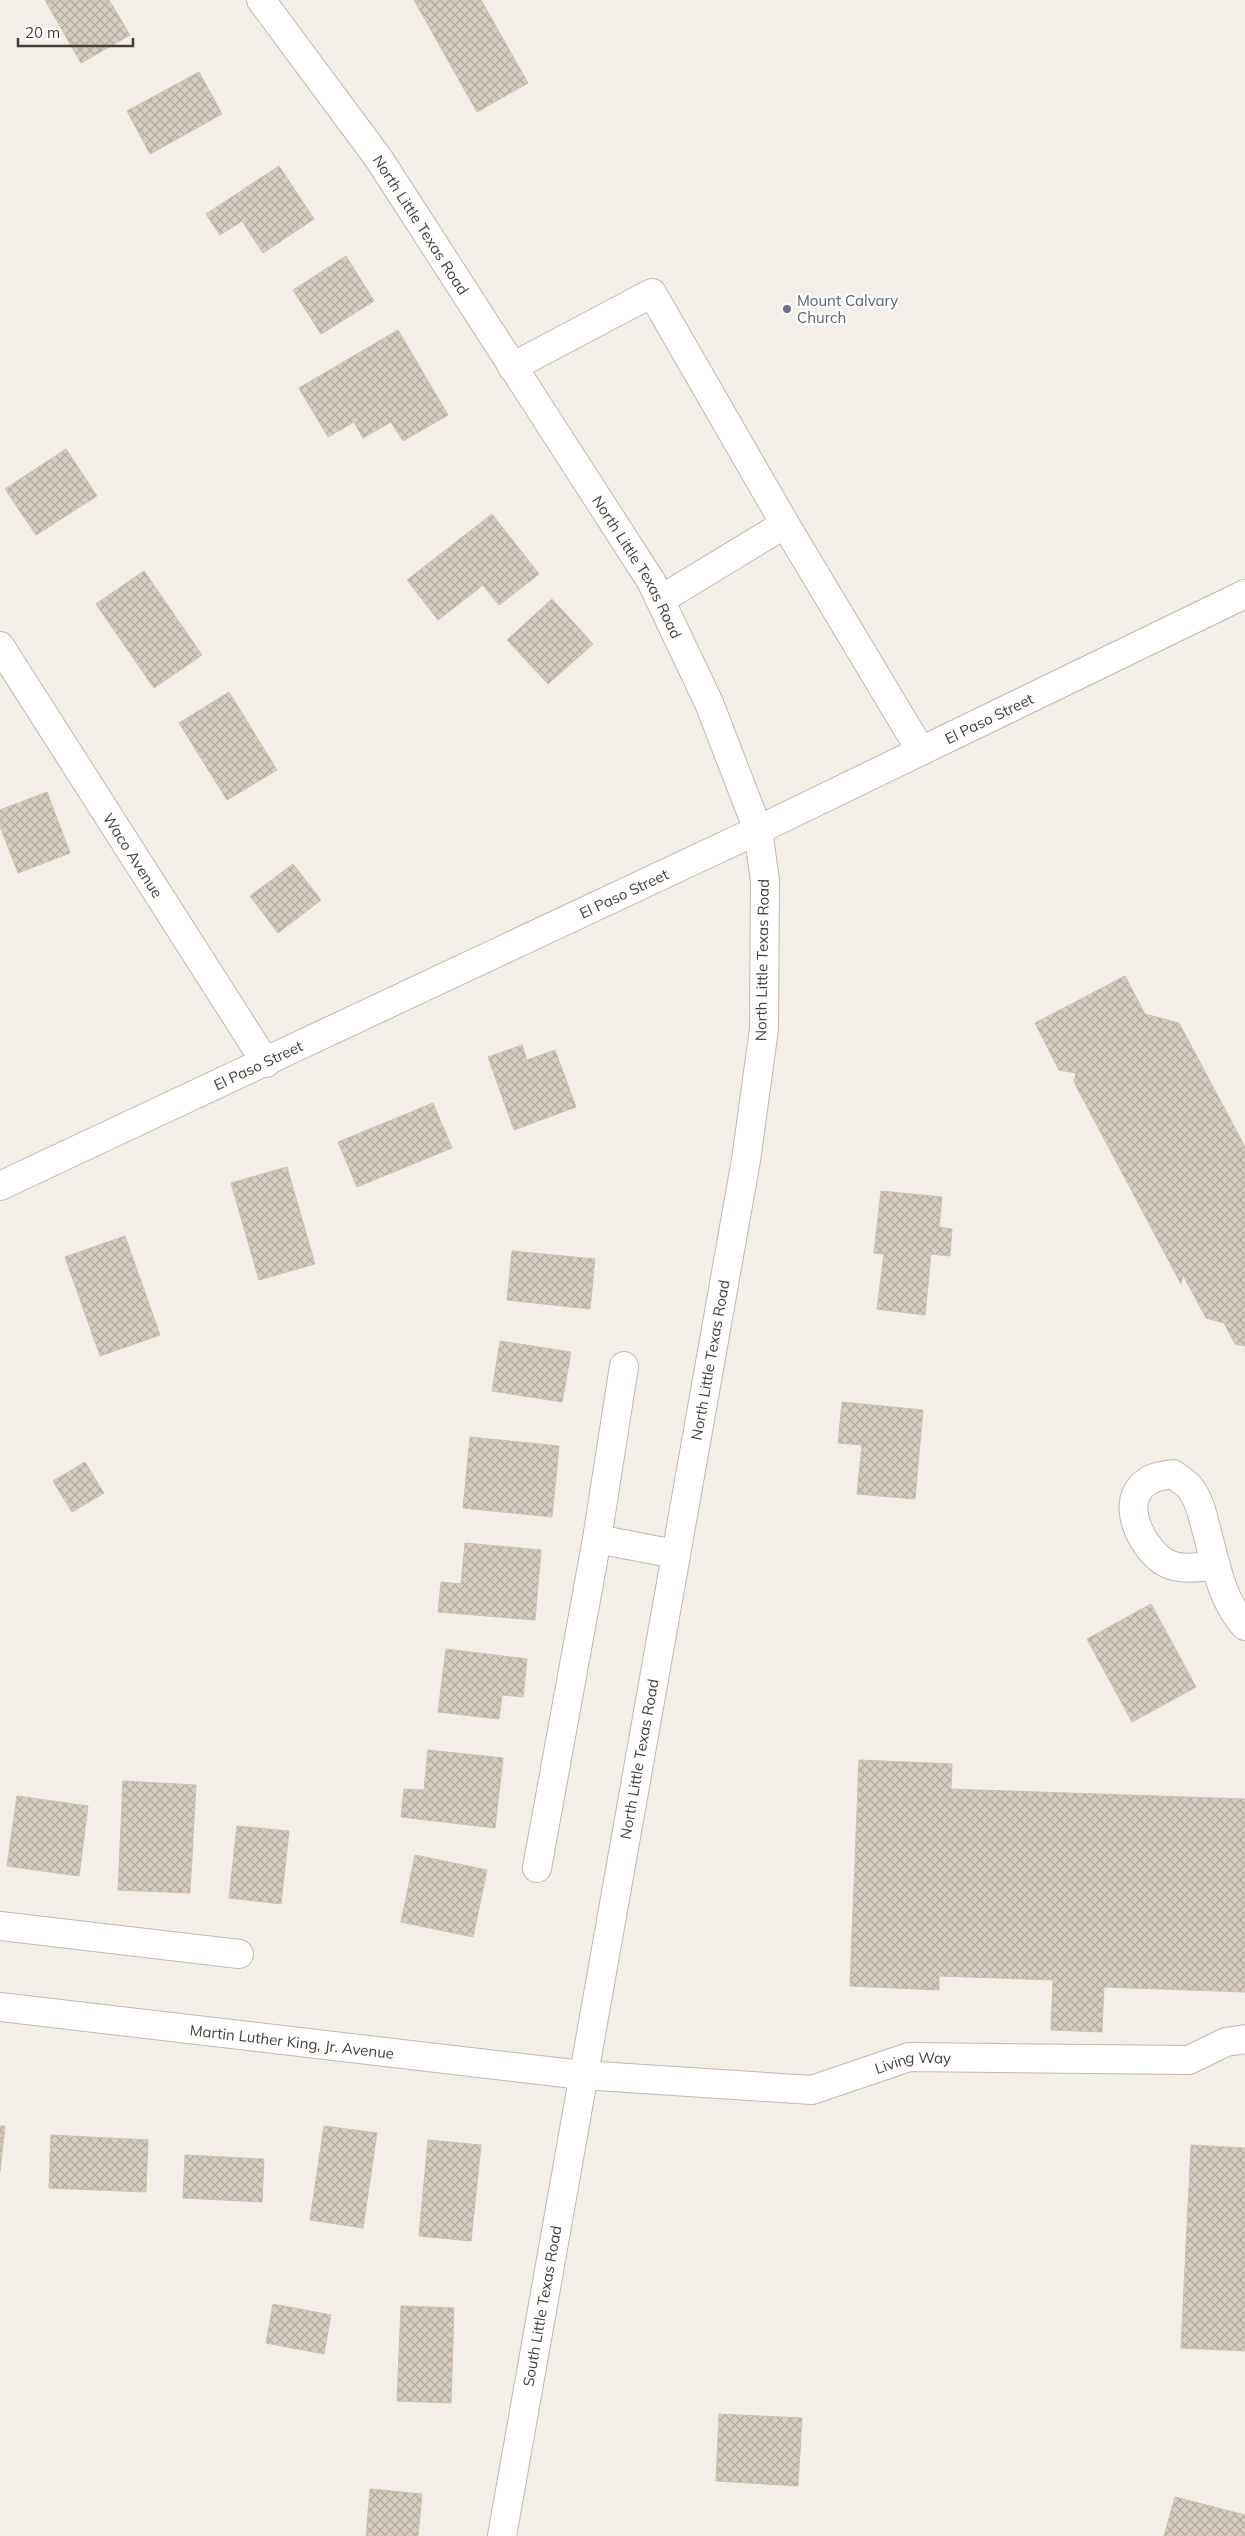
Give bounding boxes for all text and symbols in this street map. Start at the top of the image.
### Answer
scale bar [18,15,132,47]
text: 20 m [25,23,60,42]
street label: North Little Texas Road [369,151,473,298]
place label: Mount Calvary Church [797,291,898,327]
marker: Mount Calvary Church [781,303,793,315]
street label: North Little Texas Road [589,491,686,641]
street label: El Paso Street [941,689,1036,748]
street label: Waco Avenue [99,809,167,901]
street label: El Paso Street [576,864,671,922]
street label: North Little Texas Road [751,879,773,1041]
street label: El Paso Street [210,1036,306,1094]
street label: North Little Texas Road [687,1278,733,1442]
street label: North Little Texas Road [616,1677,662,1841]
street label: Martin Luther King, Jr. Avenue [189,2020,395,2062]
street label: Living Way [872,2047,951,2078]
street label: South Little Texas Road [518,2224,566,2388]

